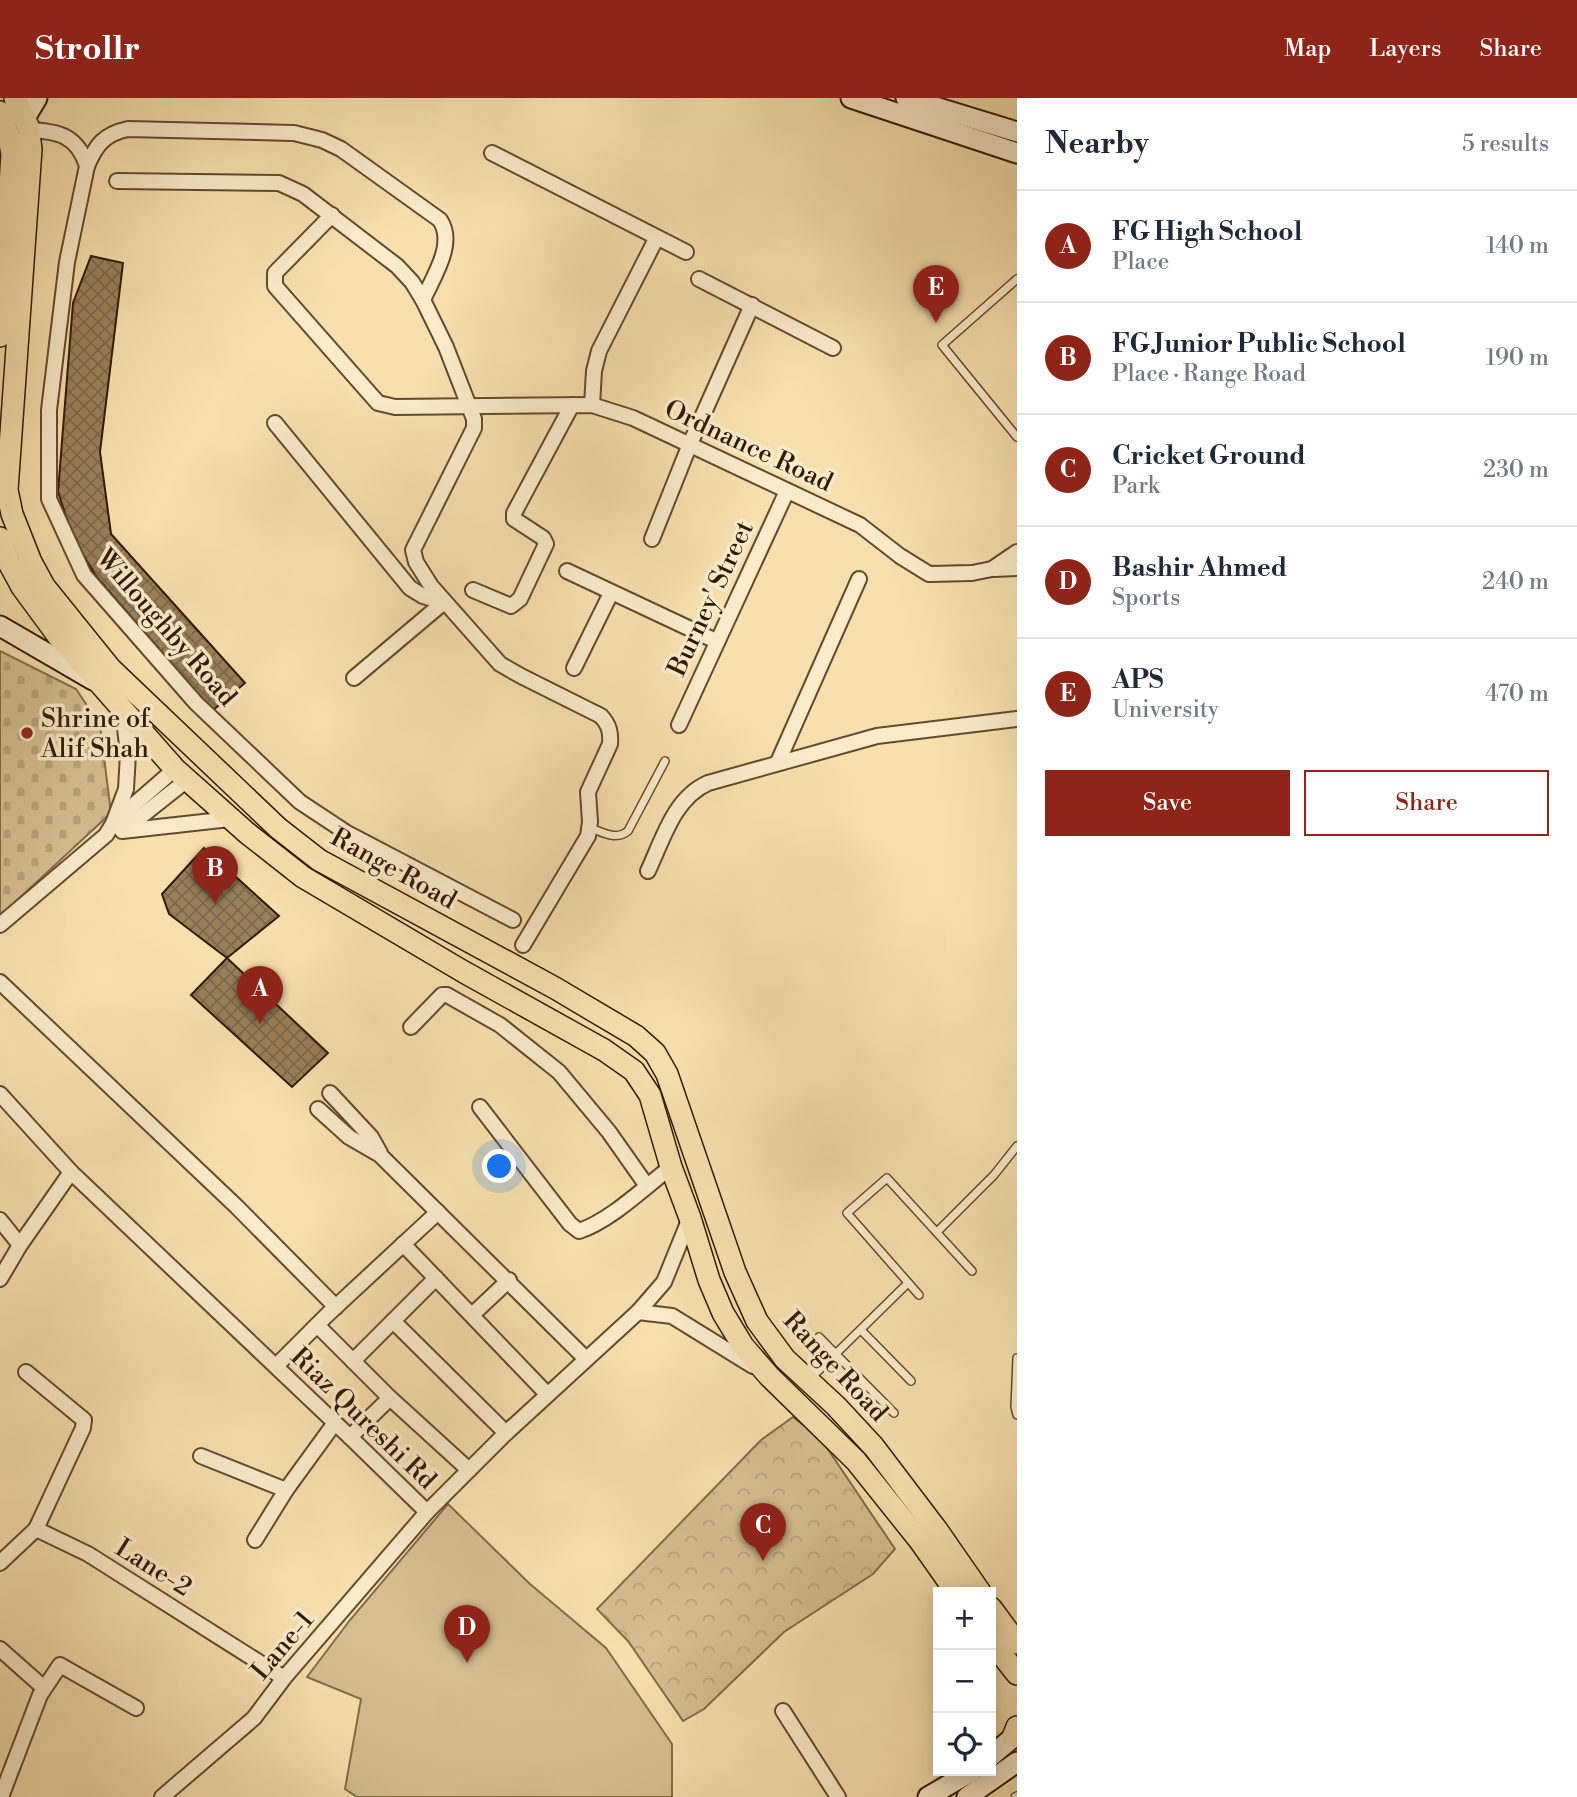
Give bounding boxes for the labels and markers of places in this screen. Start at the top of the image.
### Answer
pin: E [913,265,959,323]
place label: Shrine of Alif Shah [40,703,151,765]
marker: Shrine of Alif Shah [19,725,35,741]
pin: B [192,846,238,904]
pin: A [237,966,283,1024]
pin: C [740,1503,786,1561]
pin: D [444,1605,490,1663]

